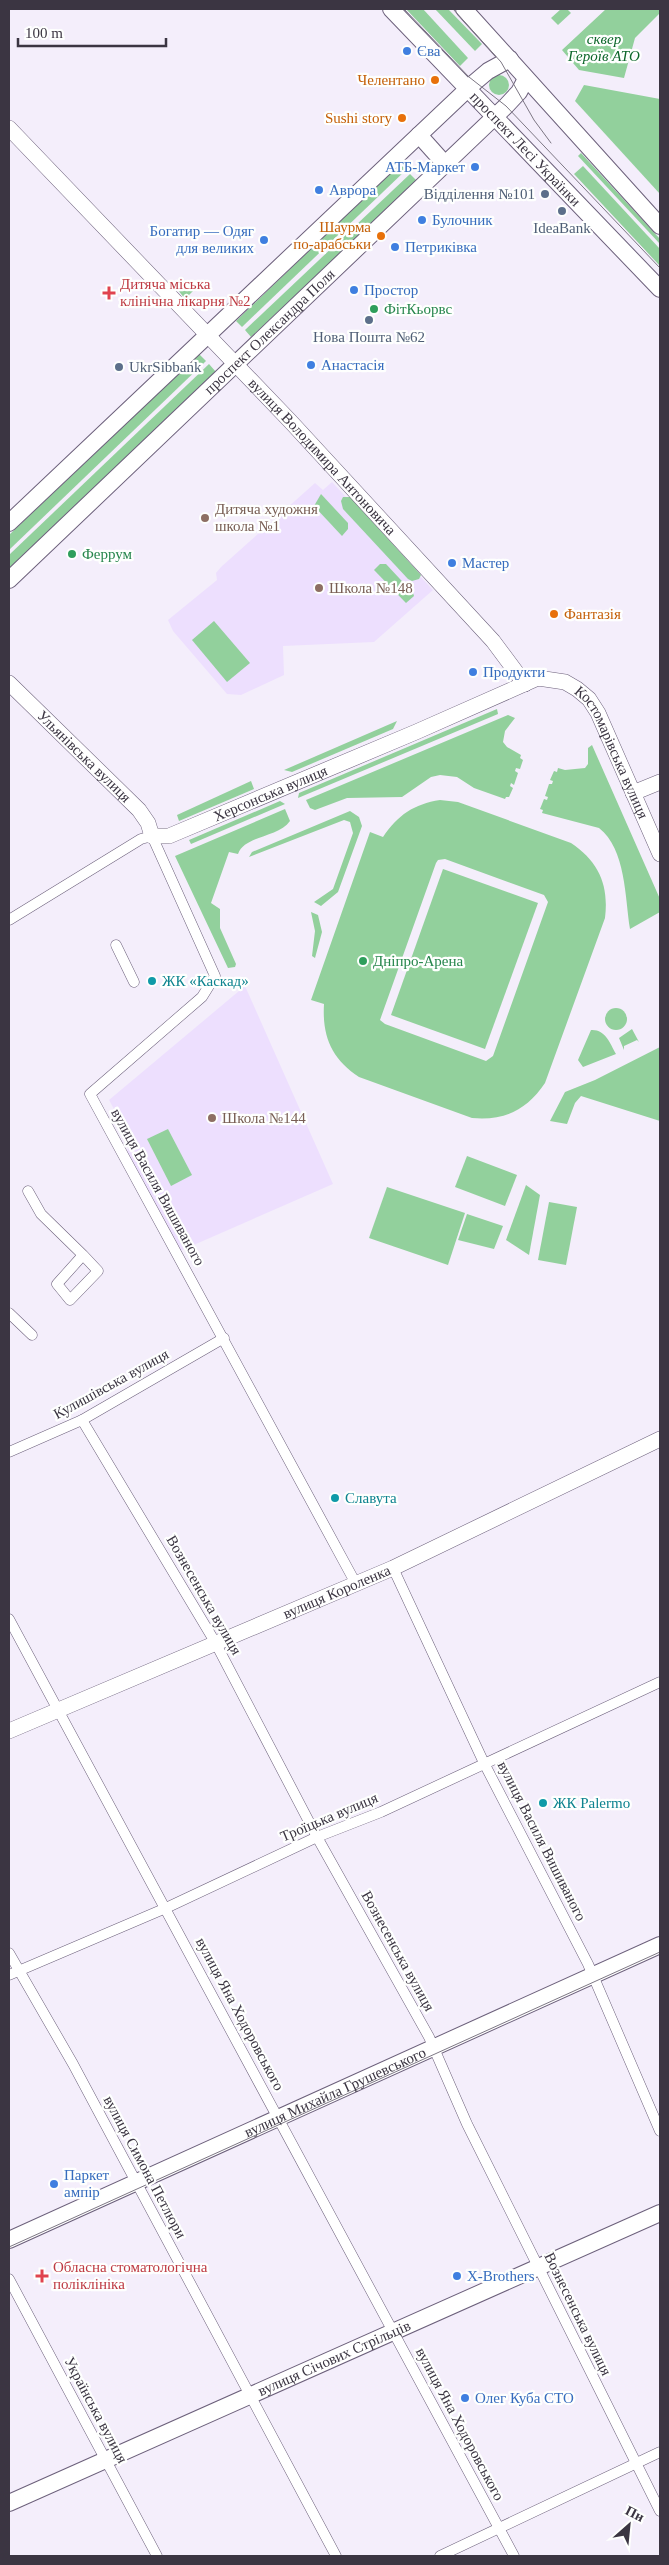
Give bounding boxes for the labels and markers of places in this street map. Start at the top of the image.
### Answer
place label: Єва [417,43,441,59]
marker: Єва [401,45,413,57]
place label: Челентано [358,72,425,88]
marker: Челентано [429,74,441,86]
place label: Sushi story [325,110,392,126]
marker: Sushi story [396,112,408,124]
place label: АТБ-Маркет [385,159,465,175]
marker: АТБ-Маркет [469,161,481,173]
place label: Аврора [329,182,376,198]
marker: Аврора [313,184,325,196]
place label: Відділення №101 [424,186,535,202]
marker: Відділення №101 [539,188,551,200]
marker: IdeaBank [556,205,568,217]
place label: Булочник [432,212,493,228]
marker: Булочник [416,214,428,226]
place label: Шаурма по-арабськи [293,219,371,252]
place label: IdeaBank [533,220,591,236]
place label: Богатир — Одяг для великих [150,223,254,256]
marker: Шаурма по-арабськи [375,230,387,242]
marker: Богатир — Одяг для великих [258,234,270,246]
place label: Петриківка [405,239,477,255]
marker: Петриківка [389,241,401,253]
place label: Дитяча міська клінічна лікарня №2 [120,276,250,309]
place label: Простор [364,282,418,298]
marker: Простор [348,284,360,296]
marker: Дитяча міська клінічна лікарня №2 [102,286,116,300]
place label: ФiтКьорвс [384,301,452,317]
marker: ФiтКьорвс [368,303,380,315]
marker: Нова Пошта №62 [363,314,375,326]
place label: Нова Пошта №62 [313,329,425,345]
place label: Анастасія [321,357,384,373]
place label: UkrSibbank [129,359,202,375]
marker: Анастасія [305,359,317,371]
marker: UkrSibbank [113,361,125,373]
place label: Дитяча художня школа №1 [215,501,318,534]
marker: Дитяча художня школа №1 [199,512,211,524]
place label: Феррум [82,546,133,562]
marker: Феррум [66,548,78,560]
place label: Мастер [462,555,509,571]
marker: Мастер [446,557,458,569]
place label: Школа №148 [329,580,413,596]
marker: Школа №148 [313,582,325,594]
place label: Фантазія [564,606,621,622]
marker: Фантазія [548,608,560,620]
place label: Продукти [483,664,545,680]
marker: Продукти [467,666,479,678]
place label: Дніпро-Арена [373,953,463,969]
marker: Дніпро-Арена [357,955,369,967]
place label: ЖК «Каскад» [162,973,249,989]
marker: ЖК «Каскад» [146,975,158,987]
place label: Школа №144 [222,1110,306,1126]
marker: Школа №144 [206,1112,218,1124]
place label: Славута [345,1490,397,1506]
marker: Славута [329,1492,341,1504]
place label: ЖК Palermo [553,1795,630,1811]
marker: ЖК Palermo [537,1797,549,1809]
place label: Паркет ампір [64,2167,110,2200]
marker: Паркет ампір [48,2178,60,2190]
place label: Обласна стоматологічна поліклініка [53,2259,208,2292]
place label: X-Brothers [467,2268,535,2284]
marker: Обласна стоматологічна поліклініка [35,2269,49,2283]
marker: X-Brothers [451,2270,463,2282]
place label: Олег Куба СТО [475,2390,574,2406]
marker: Олег Куба СТО [459,2392,471,2404]

